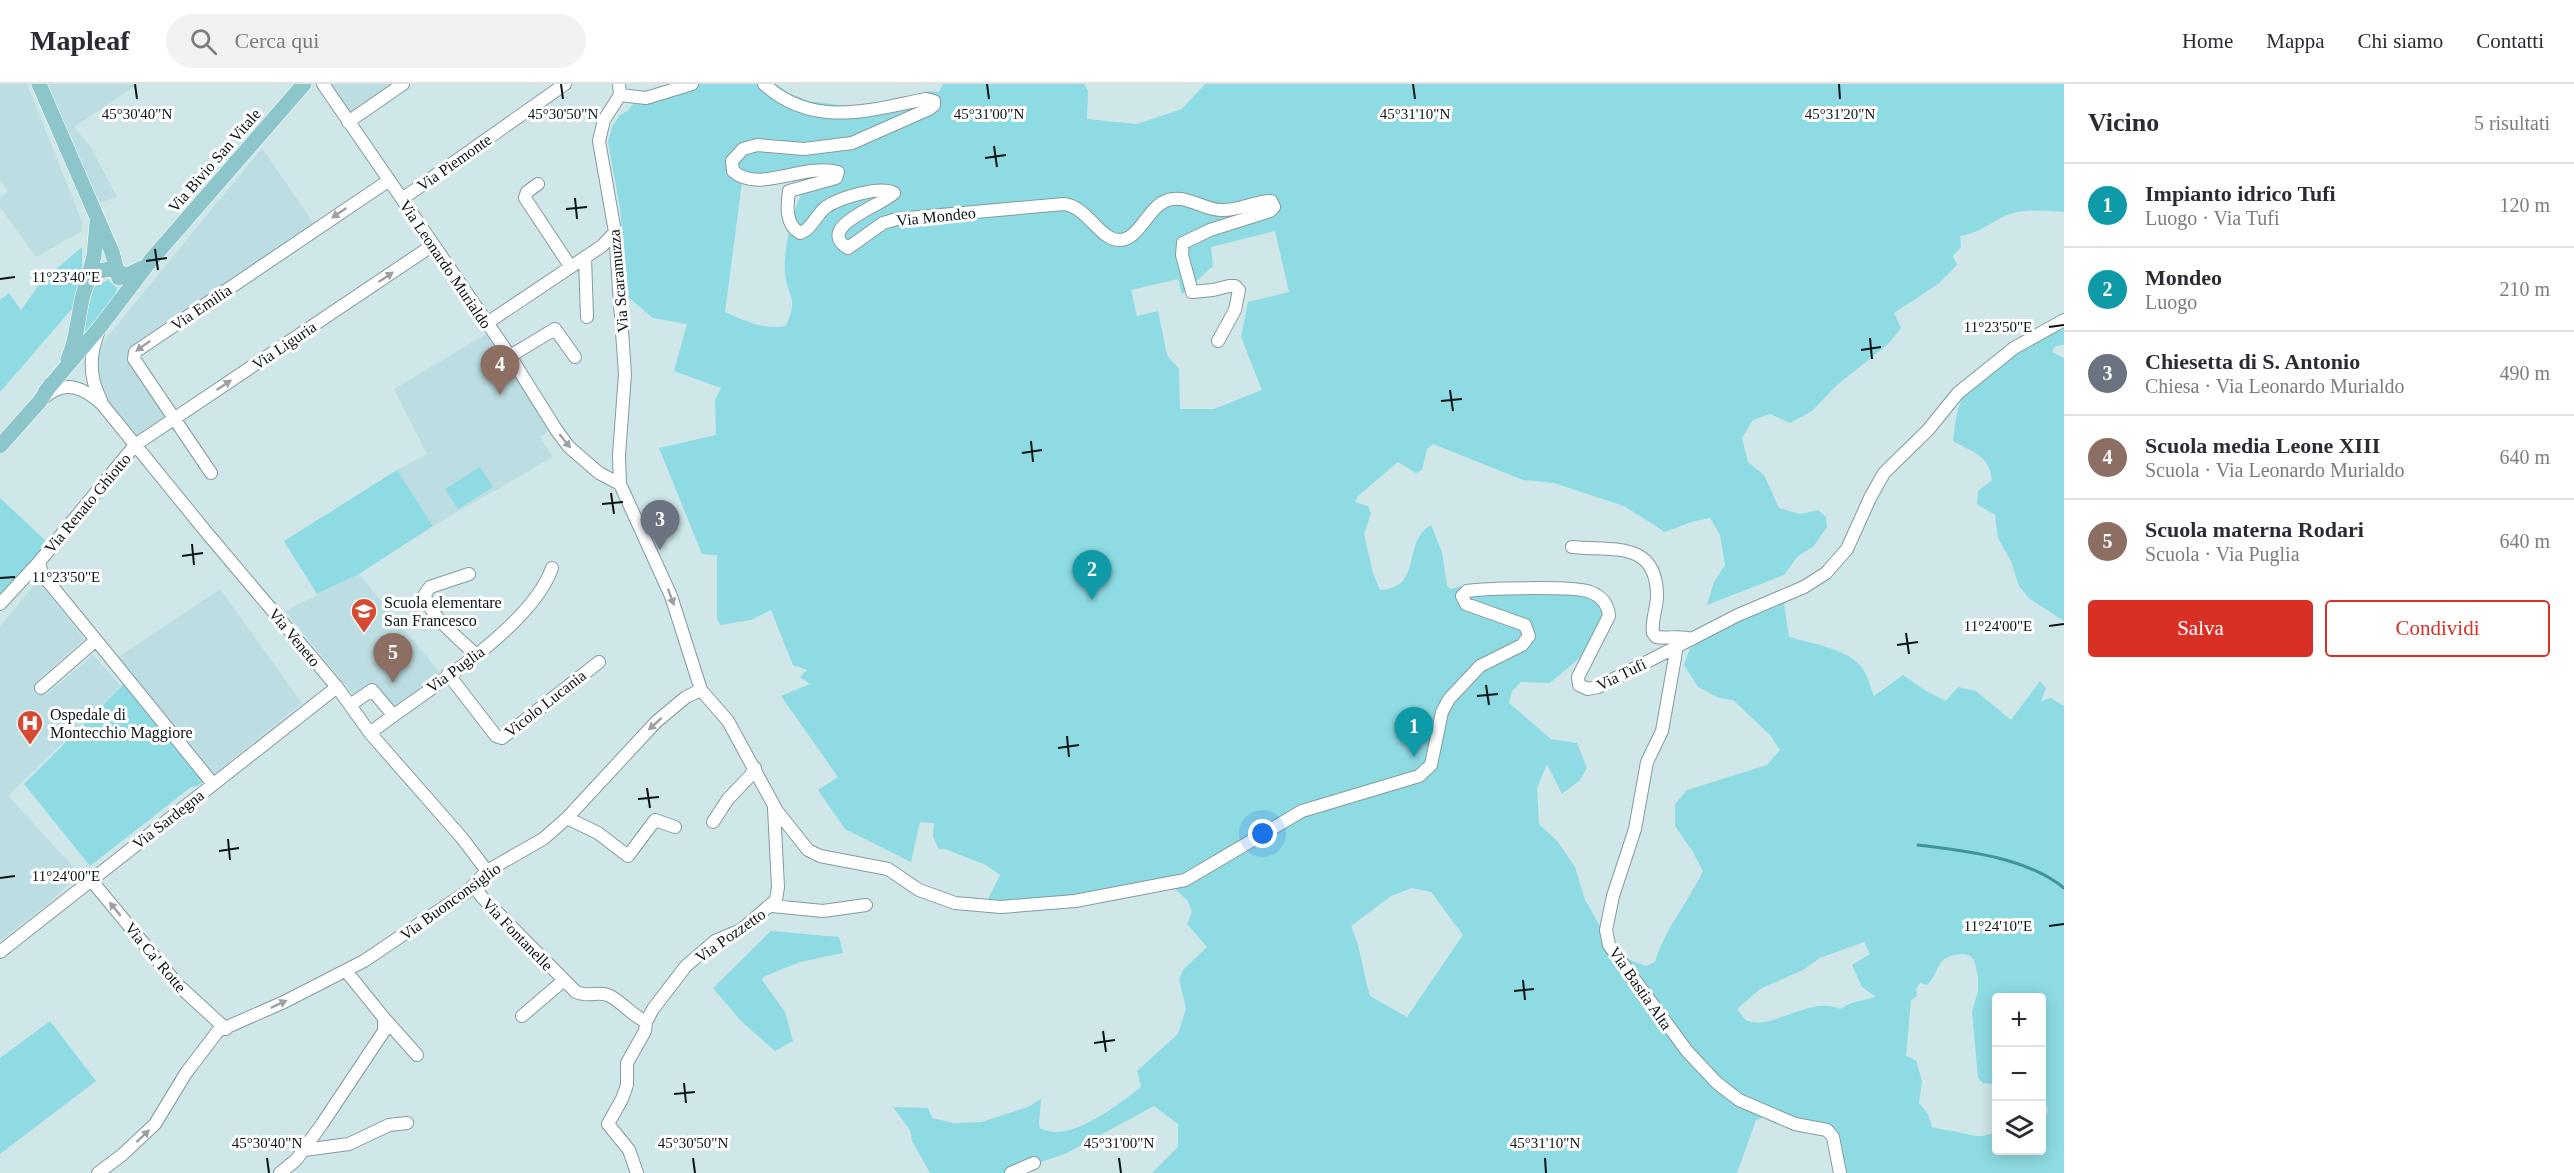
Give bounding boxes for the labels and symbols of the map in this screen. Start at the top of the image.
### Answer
street label: Via Bivio San Vitale [165,105,264,216]
text: 45°30'40"N [102,106,172,122]
text: 45°30'50"N [528,106,598,122]
text: 45°31'00"N [954,106,1024,122]
text: 45°31'10"N [1380,106,1450,122]
text: 45°31'20"N [1805,106,1875,122]
street label: Via Piemonte [414,131,495,194]
street label: Via Leonardo Murialdo [396,197,495,332]
street label: Via Mondeo [896,204,976,229]
one-way arrow [331,207,347,218]
street label: Via Scaramuzza [606,229,631,333]
text: 11°23'40"E [32,269,100,285]
one-way arrow [377,271,393,283]
street label: Via Emilia [168,281,235,334]
street label: Via Liguria [249,318,320,374]
text: 11°23'50"E [1964,319,2032,335]
one-way arrow [136,340,151,352]
pin: 4 [480,346,520,395]
one-way arrow [215,380,232,391]
one-way arrow [558,433,571,448]
street label: Via Renato Ghiotto [41,450,134,556]
pin: 3 [640,500,680,550]
pin: 2 [1072,550,1112,600]
text: 11°23'50"E [32,569,100,585]
one-way arrow [666,588,676,606]
place label: Scuola elementare San Francesco [384,594,502,629]
school or university icon: Scuola elementare San Francesco [349,596,379,634]
street label: Via Veneto [266,605,324,670]
text: 11°24'00"E [1964,618,2032,634]
pin: 5 [374,634,412,683]
street label: Via Puglia [423,643,488,697]
street label: Via Tufi [1594,655,1649,694]
street label: Vicolo Lucania [501,666,589,740]
place label: Ospedale di Montecchio Maggiore [50,706,193,742]
hospital icon: Ospedale di Montecchio Maggiore [15,708,45,746]
pin: 1 [1394,708,1434,757]
one-way arrow [647,717,662,731]
street label: Via Sardegna [129,786,208,853]
your location [1248,819,1277,848]
street label: Via Buonconsiglio [397,859,504,944]
text: 11°24'00"E [32,868,100,884]
street label: Via Fontanelle [479,895,556,974]
one-way arrow [109,901,122,917]
street label: Via Pozzetto [692,905,768,966]
text: 11°24'10"E [1964,918,2032,934]
street label: Via Ca' Rotte [122,919,190,996]
street label: Via Bastia Alta [1606,944,1675,1033]
one-way arrow [270,1000,287,1009]
one-way arrow [136,1129,151,1143]
text: 45°30'40"N [232,1135,302,1151]
text: 45°30'50"N [658,1135,728,1151]
text: 45°31'00"N [1084,1135,1154,1151]
text: 45°31'10"N [1510,1135,1580,1151]

